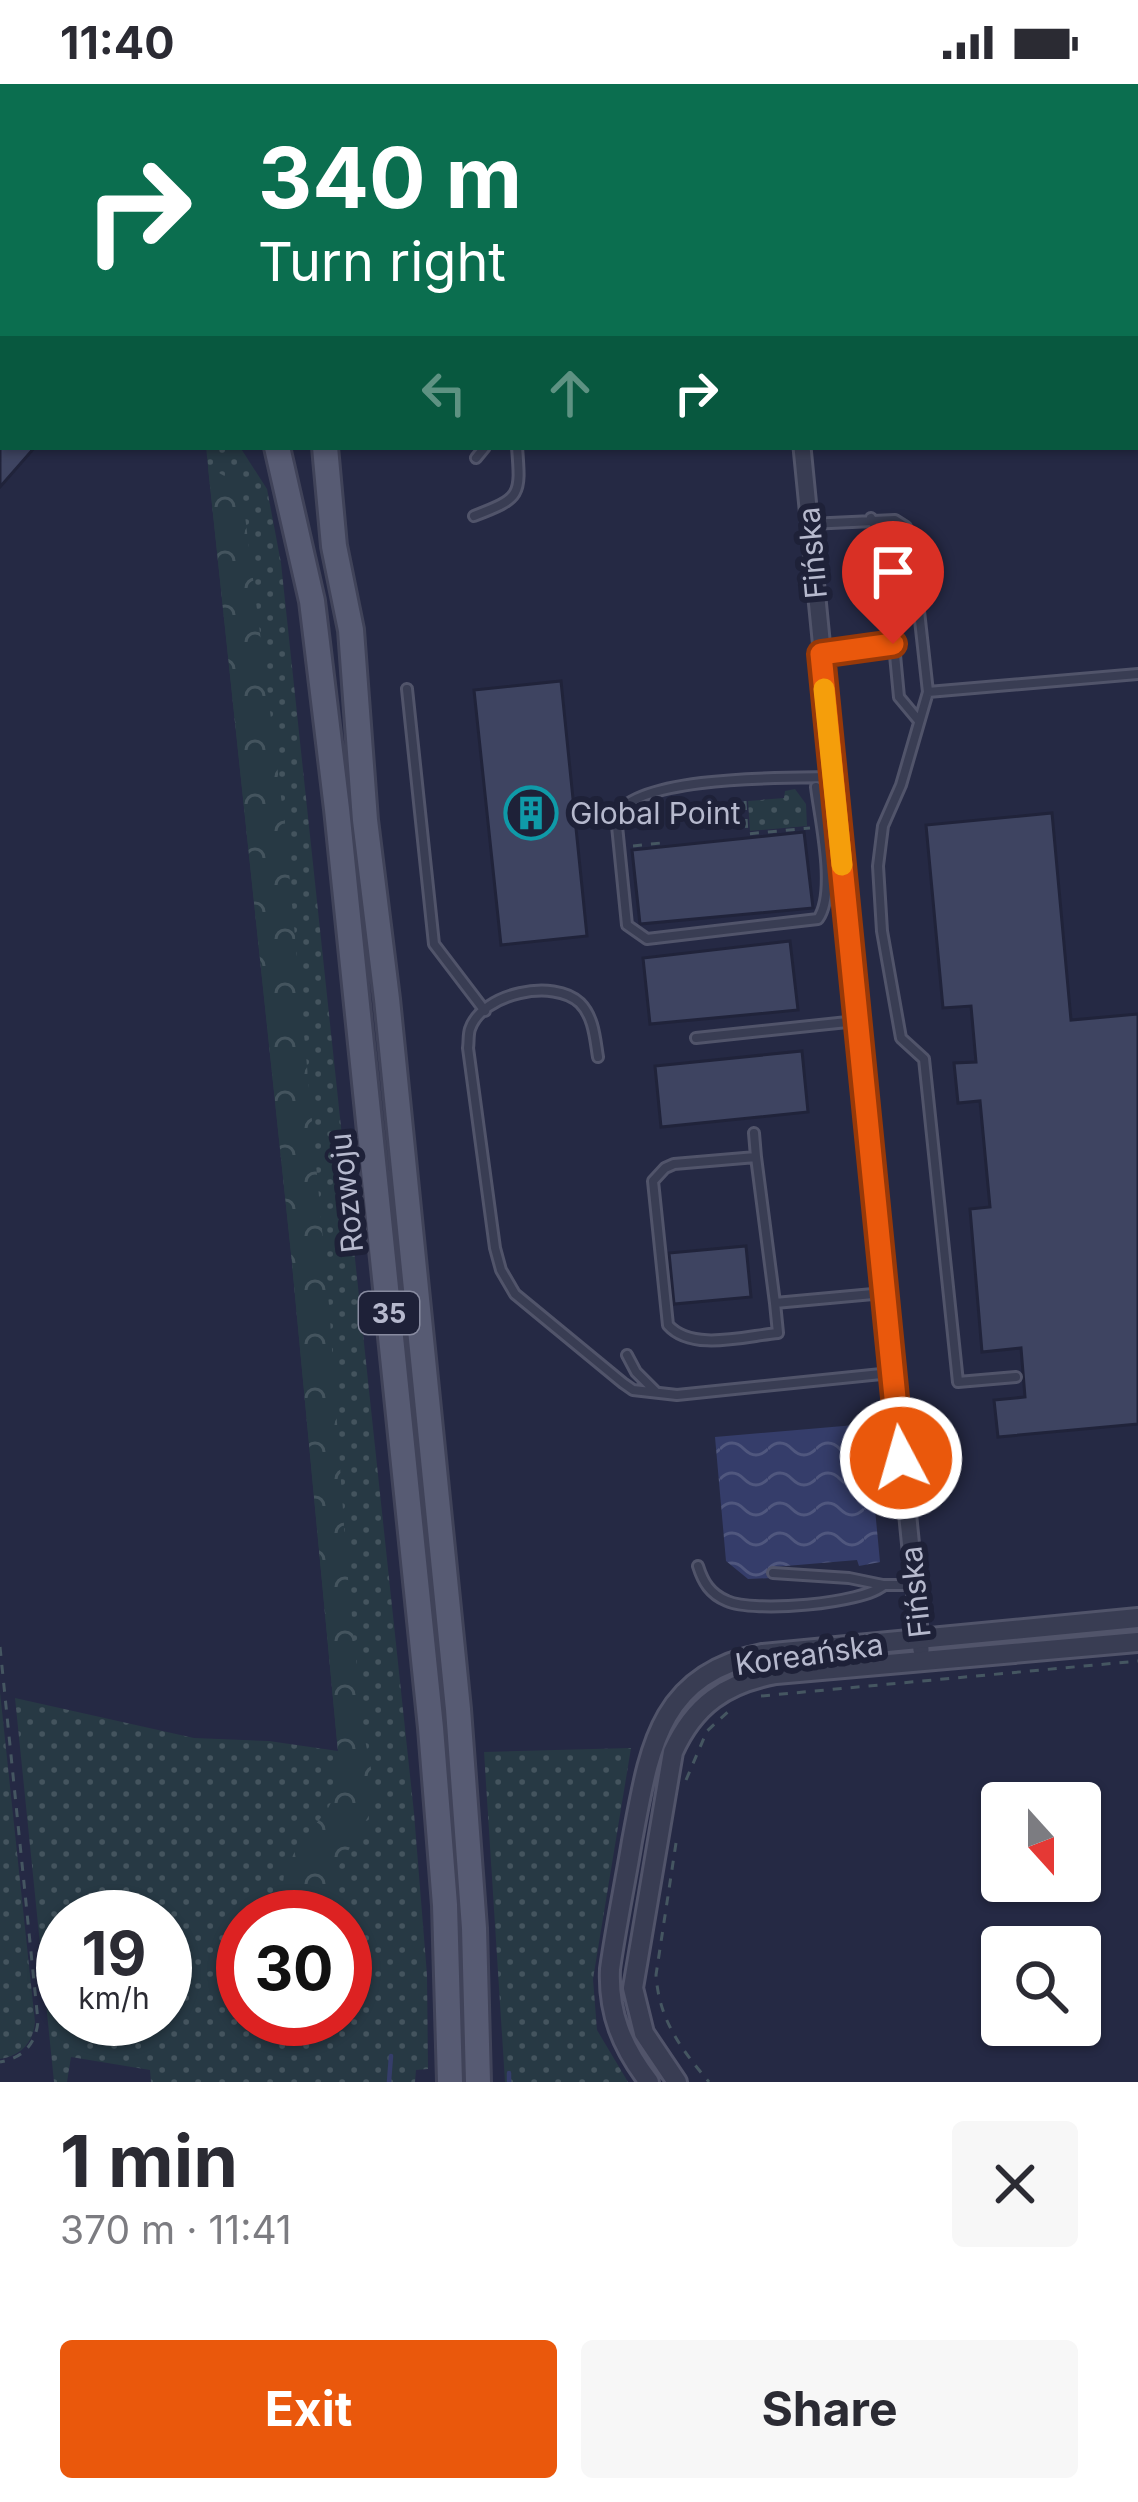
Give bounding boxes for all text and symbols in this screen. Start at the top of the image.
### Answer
text: 11:40 [60,15,175,70]
text: 340 m [258,127,522,228]
icon: right [60,132,216,288]
text: Turn right [258,229,506,294]
icon: left [411,360,477,426]
icon: ahead [537,360,603,426]
icon: right [663,360,729,426]
street label: Fińska [790,506,834,600]
pin [842,521,944,644]
icon: arrive [860,539,926,605]
building icon: Global Point [503,785,559,841]
place label: Global Point [570,795,741,831]
street label: Rozwoju [322,1131,370,1255]
road number: 35 [359,1292,419,1334]
position arrow [838,1395,964,1521]
street label: Fińska [892,1544,938,1640]
street label: Koreańska [733,1626,885,1682]
north arrow [981,1782,1101,1902]
map controls [981,1782,1101,2046]
speed limit sign: 30 [216,1890,372,2046]
text: 19 [82,1917,146,1989]
button: search [981,1926,1101,2046]
text: km/h [78,1980,150,2016]
text: 1 min [60,2117,238,2204]
button: close [952,2121,1078,2247]
text: 370 m · 11:41 [60,2206,292,2253]
button: Exit [60,2340,557,2478]
button: Share [581,2340,1078,2478]

